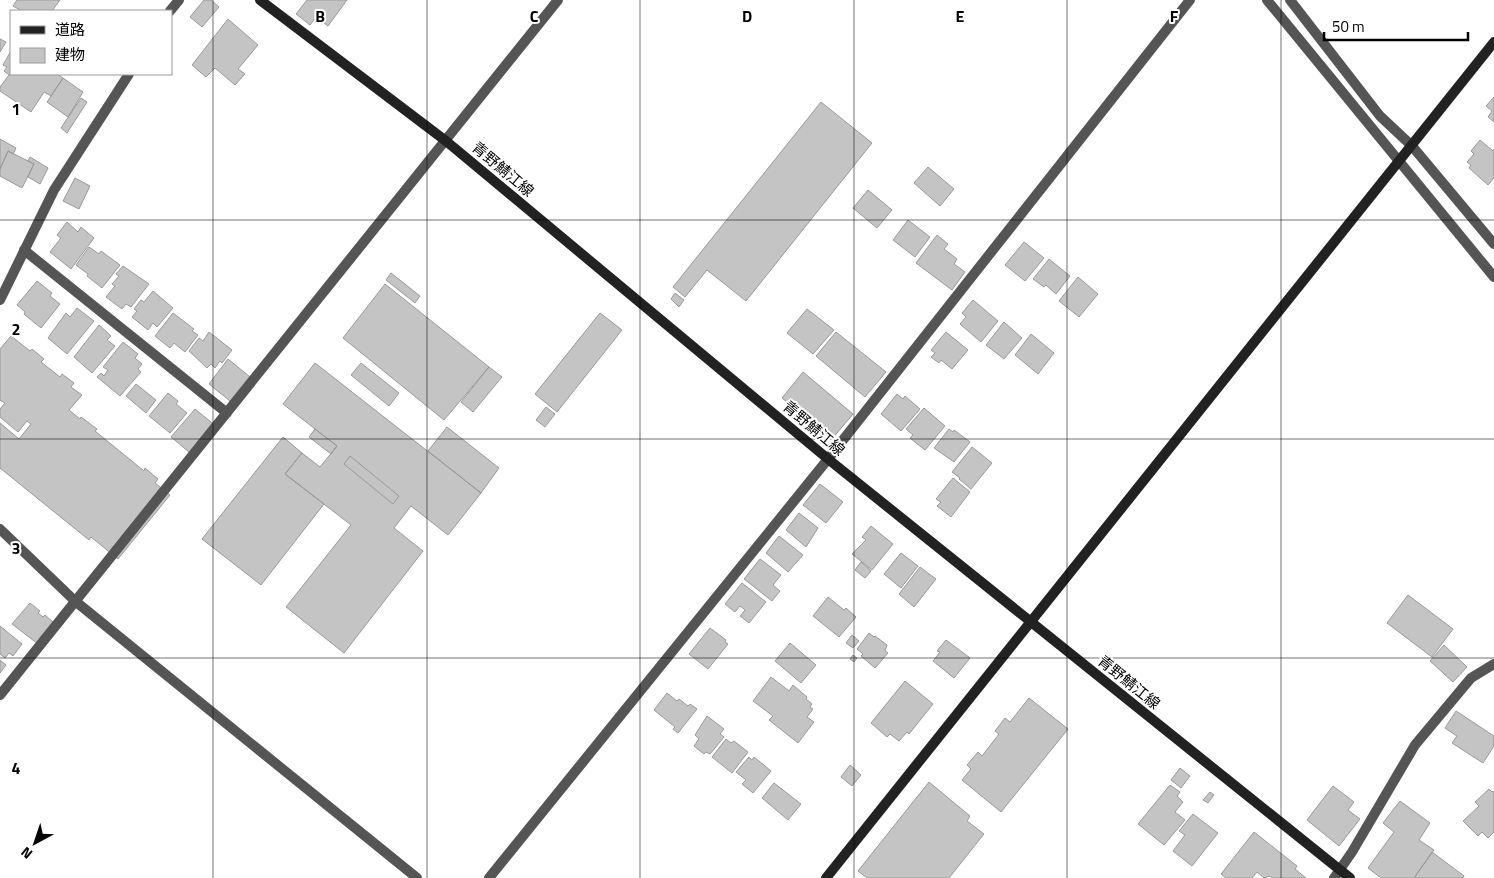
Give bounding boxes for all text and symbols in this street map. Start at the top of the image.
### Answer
text: B [315,4,325,28]
text: C [530,4,539,28]
text: D [742,4,752,28]
text: E [956,4,965,28]
text: F [1170,4,1179,28]
legend [10,10,172,75]
scale bar [1324,10,1468,42]
text: 50 m [1332,15,1365,38]
text: 道路 [55,18,85,41]
text: 建物 [55,43,85,66]
text: 1 [12,97,20,121]
street label: 青野鯖江線 [467,136,539,202]
text: 2 [12,317,20,341]
street label: 青野鯖江線 [778,395,850,461]
text: 3 [12,536,20,560]
street label: 青野鯖江線 [1093,649,1165,715]
text: 4 [12,756,21,780]
north arrow [10,818,60,868]
text: N [16,842,37,865]

